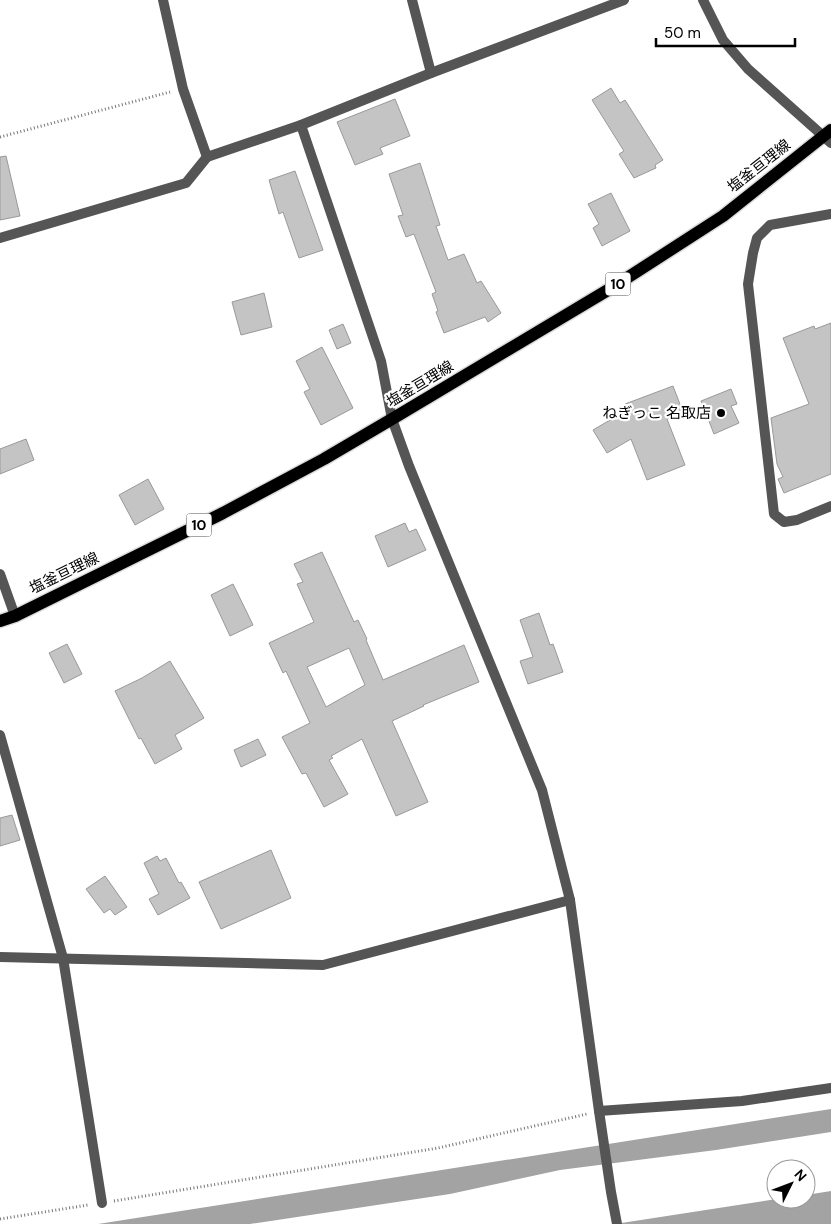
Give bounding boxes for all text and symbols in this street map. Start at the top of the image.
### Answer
scale bar [656,15,795,47]
text: 50 m [664,23,701,43]
street label: 塩釜亘理線 [723,135,795,197]
road number: 10 [606,272,630,296]
street label: 塩釜亘理線 [383,356,457,412]
place label: ねぎっこ 名取店 [603,403,711,423]
marker: ねぎっこ 名取店 [715,407,727,419]
road number: 10 [186,514,212,536]
street label: 塩釜亘理線 [26,548,102,598]
north arrow [766,1159,816,1209]
text: N [791,1165,811,1185]

